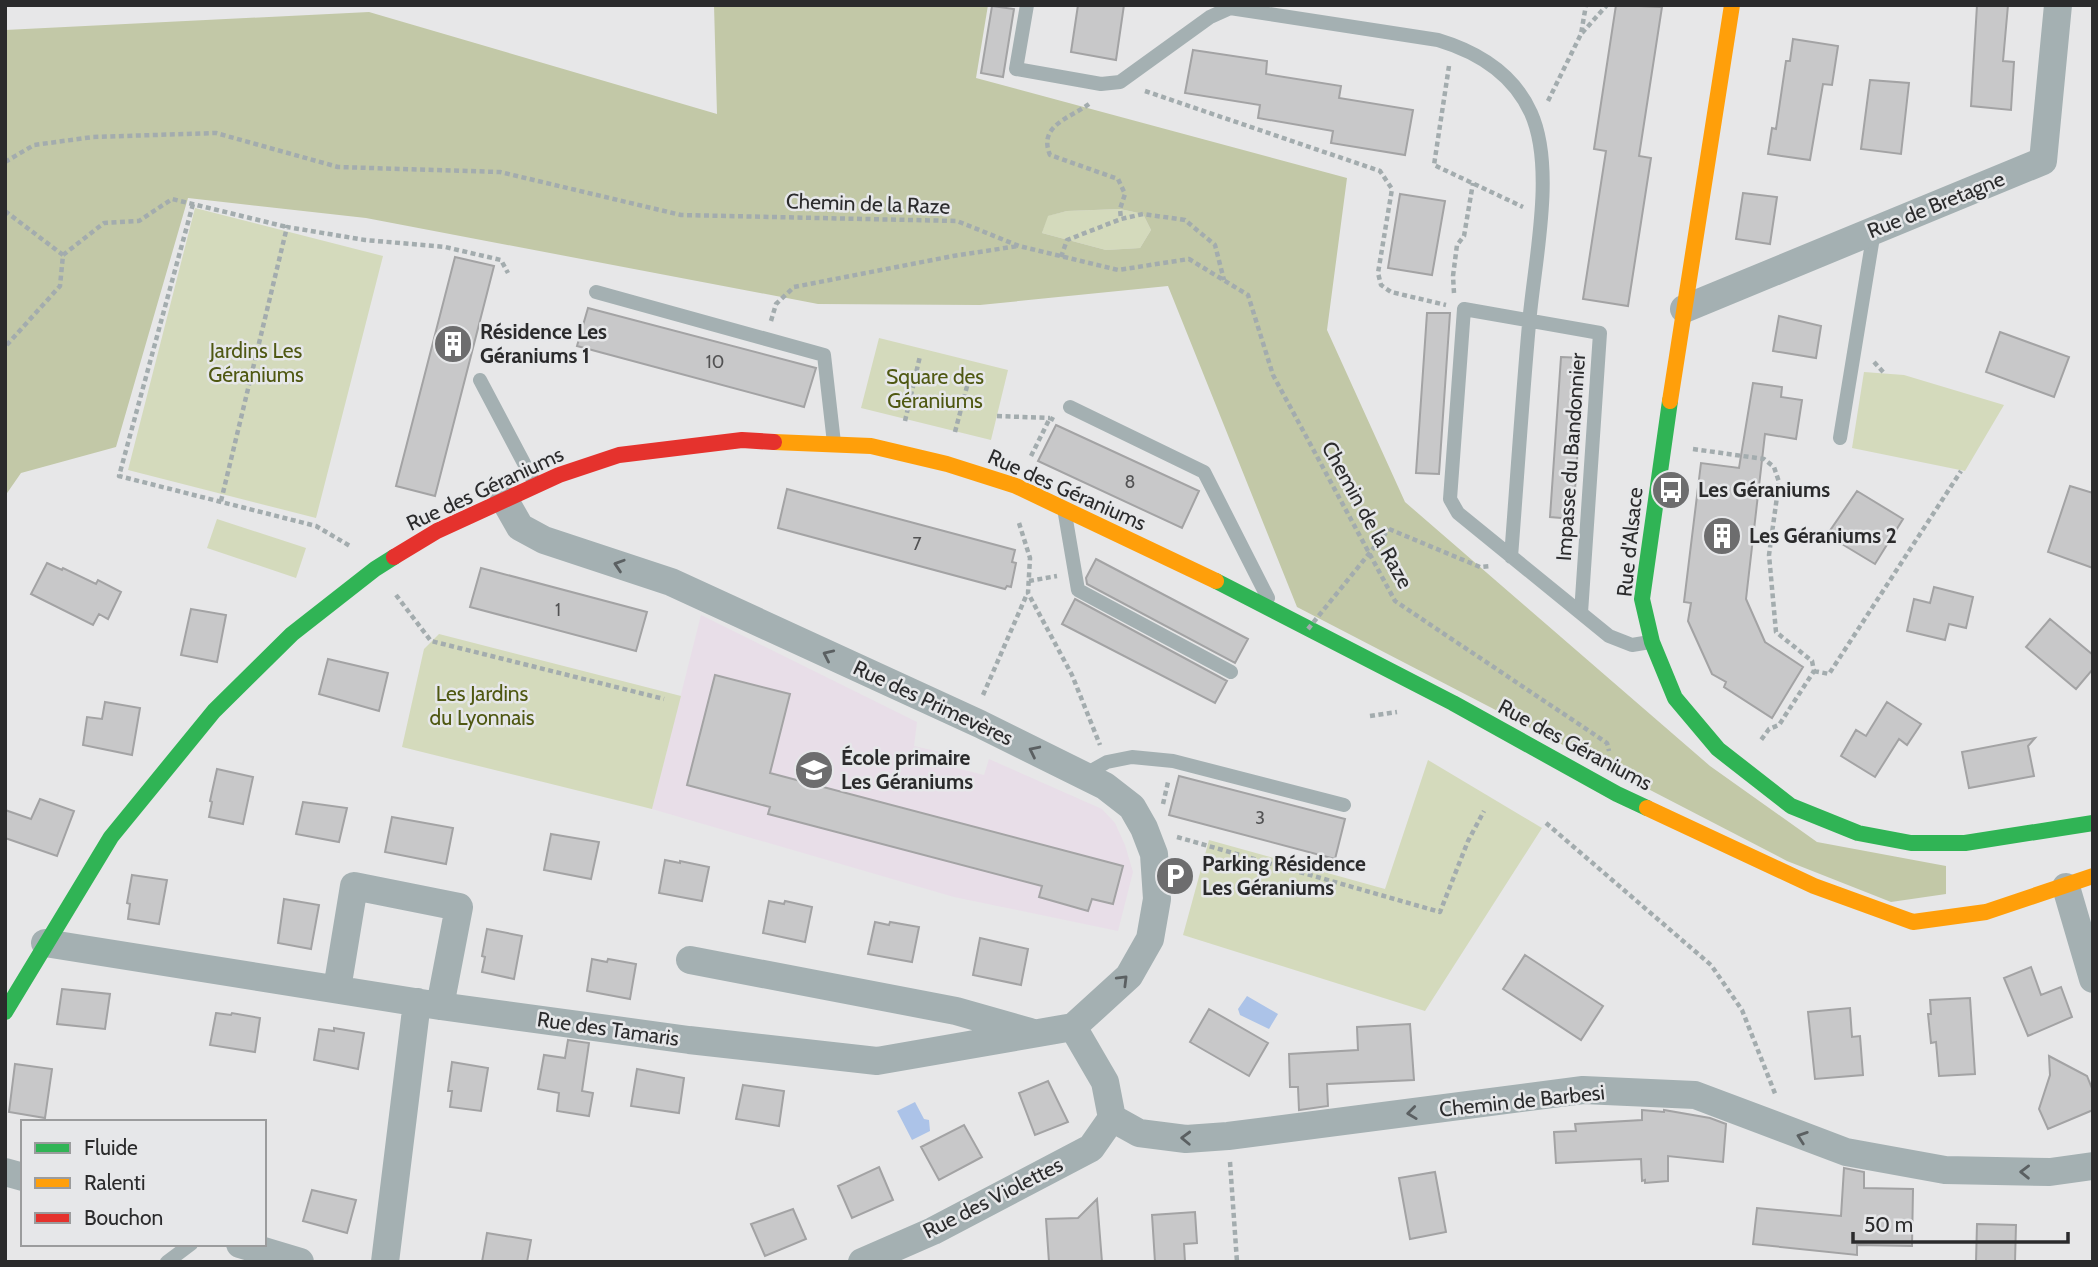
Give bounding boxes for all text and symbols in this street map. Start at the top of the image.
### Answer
street label: Rue de Bretagne [1864,166,2008,243]
street label: Chemin de la Raze [785,188,951,219]
place label: Résidence Les Géraniums 1 [480,319,607,368]
building icon: Résidence Les Géraniums 1 [432,323,474,365]
park label: Jardins Les Géraniums [208,338,304,387]
house number: 10 [706,351,724,373]
street label: Impasse du Bandonnier [1551,352,1590,562]
park label: Square des Géraniums [886,364,984,413]
street label: Chemin de la Raze [1317,437,1418,593]
street label: Rue des Géraniums [402,441,568,536]
street label: Rue des Géraniums [984,443,1150,536]
bus stop icon: Les Géraniums [1650,469,1692,511]
house number: 8 [1125,471,1135,493]
place label: Les Géraniums [1698,477,1830,502]
street label: Rue d'Alsace [1611,486,1648,598]
building icon: Les Géraniums 2 [1701,515,1743,557]
place label: Les Géraniums 2 [1749,523,1897,548]
house number: 7 [912,533,922,555]
one-way arrow [614,559,626,574]
house number: 1 [555,599,561,621]
one-way arrow [823,649,835,663]
street label: Rue des Primevères [849,655,1017,751]
park label: Les Jardins du Lyonnais [430,681,535,730]
street label: Rue des Géraniums [1494,694,1657,796]
place label: École primaire Les Géraniums [841,745,973,794]
one-way arrow [1029,745,1041,759]
school or university icon: École primaire Les Géraniums [793,749,835,791]
house number: 3 [1255,807,1265,829]
place label: Parking Résidence Les Géraniums [1202,851,1366,900]
parking icon: Parking Résidence Les Géraniums [1154,855,1196,897]
one-way arrow [1115,976,1128,989]
street label: Rue des Tamaris [536,1006,681,1051]
street label: Chemin de Barbesi [1438,1079,1606,1122]
one-way arrow [1406,1105,1418,1120]
legend [21,1120,266,1246]
one-way arrow [1180,1130,1191,1145]
one-way arrow [1796,1131,1808,1145]
text: Fluide [84,1135,138,1160]
street label: Rue des Violettes [919,1151,1067,1244]
one-way arrow [2019,1164,2030,1180]
text: Ralenti [84,1170,145,1195]
scale bar [1853,1200,2068,1244]
text: Bouchon [84,1205,163,1230]
text: 50 m [1864,1212,1913,1237]

